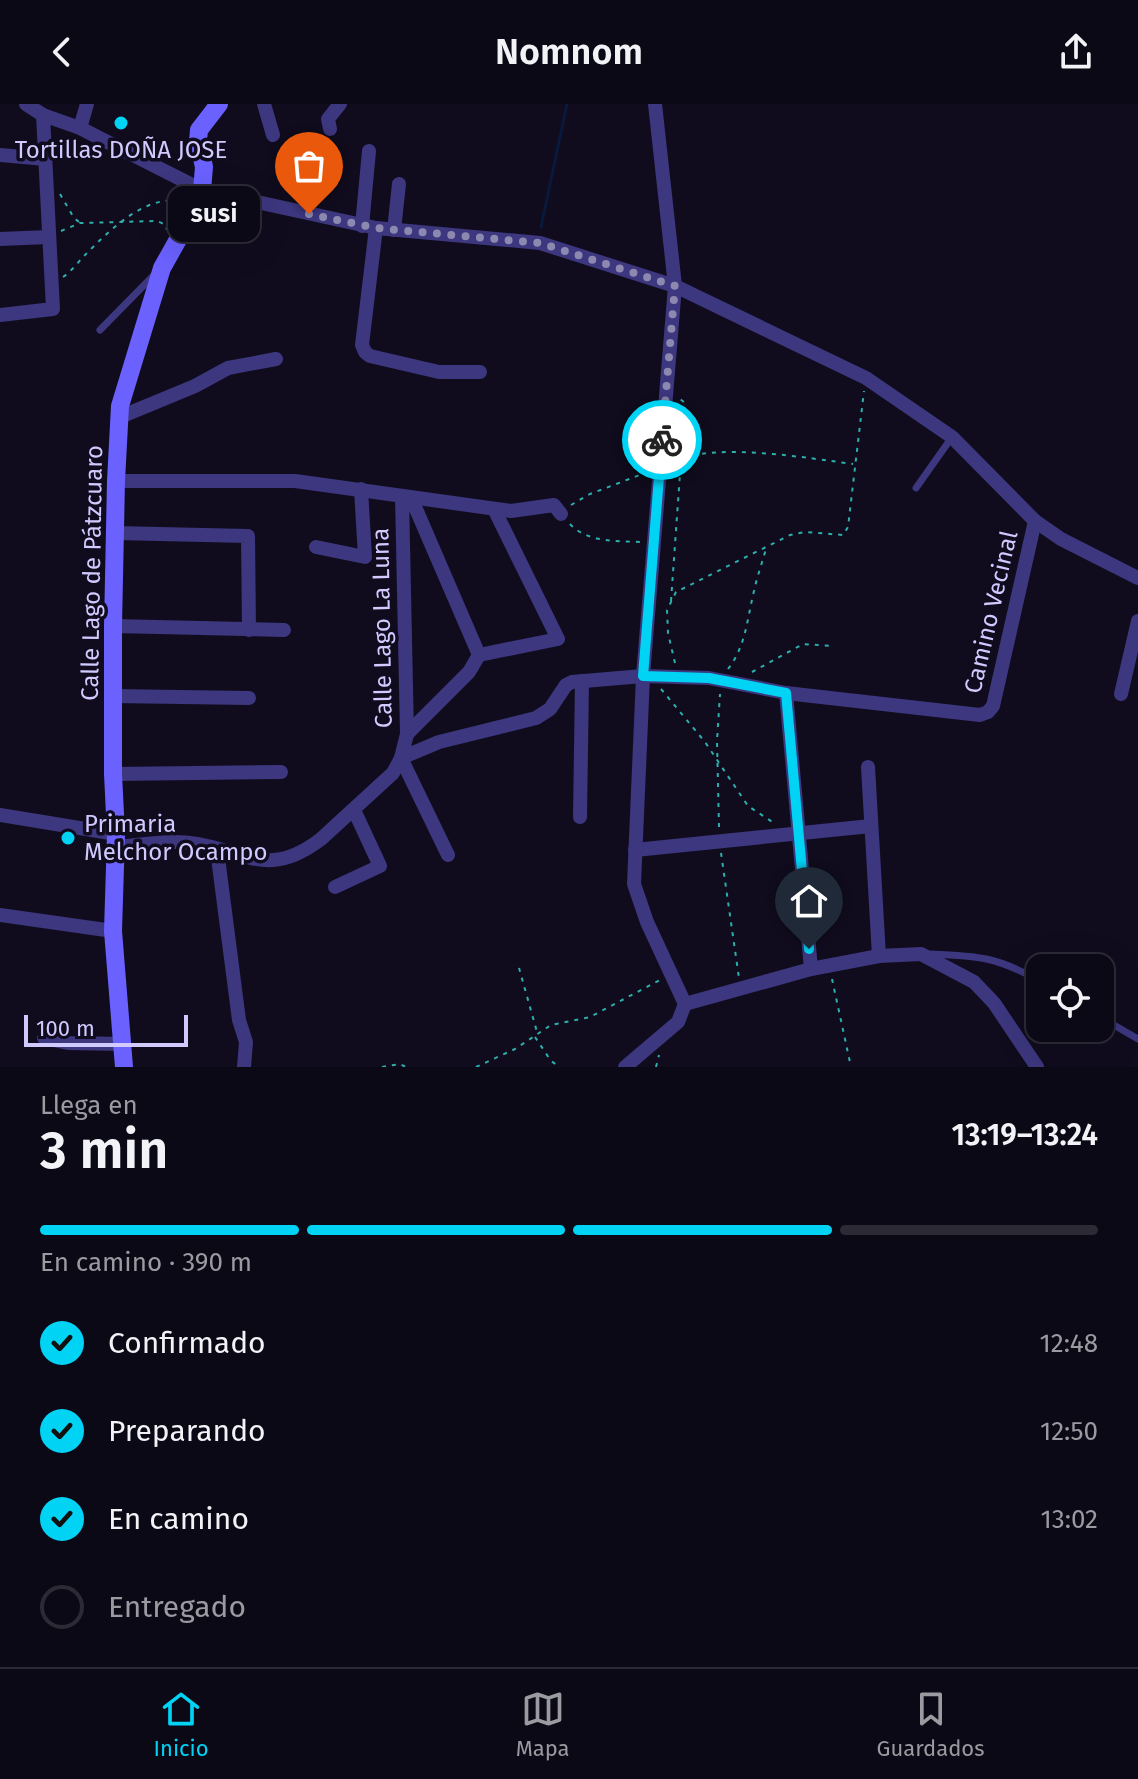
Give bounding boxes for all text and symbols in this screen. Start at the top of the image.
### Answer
icon: back [40,30,84,74]
text: Nomnom [495,30,643,74]
icon: share [1054,30,1098,74]
marker: Tortillas DOÑA JOSE [112,114,130,132]
pin [275,132,343,214]
place label: Tortillas DOÑA JOSE [15,136,227,164]
icon: bag [287,144,331,188]
callout: susi [169,186,261,242]
text: susi [190,198,238,229]
courier [622,400,702,480]
icon: bike [640,418,684,462]
street label: Calle Lago de Pátzcuaro [76,445,108,701]
street label: Calle Lago La Luna [366,528,398,728]
street label: Camino Vecinal [959,528,1023,696]
place label: Primaria Melchor Ocampo [84,810,268,866]
marker: Primaria Melchor Ocampo [59,829,77,847]
pin [775,867,843,949]
icon: home [787,879,831,923]
map controls [1026,954,1114,1042]
button: locate [1026,954,1114,1042]
scale bar [24,1011,188,1047]
text: 100 m [36,1015,95,1042]
text: Llega en [40,1090,138,1121]
text: 13:19–13:24 [951,1117,1098,1153]
text: 3 min [40,1119,168,1182]
text: En camino · 390 m [40,1247,252,1278]
icon: check [40,1321,84,1365]
text: Confirmado [108,1325,266,1361]
text: 12:48 [1040,1328,1098,1359]
icon: check [40,1409,84,1453]
text: Preparando [108,1413,266,1449]
text: 12:50 [1040,1416,1098,1447]
icon: check [40,1497,84,1541]
text: En camino [108,1501,249,1537]
text: 13:02 [1040,1504,1098,1535]
text: Entregado [108,1589,246,1625]
tab: Inicio [154,1687,209,1762]
tab: Mapa [516,1687,570,1762]
tab: Guardados [877,1687,984,1762]

